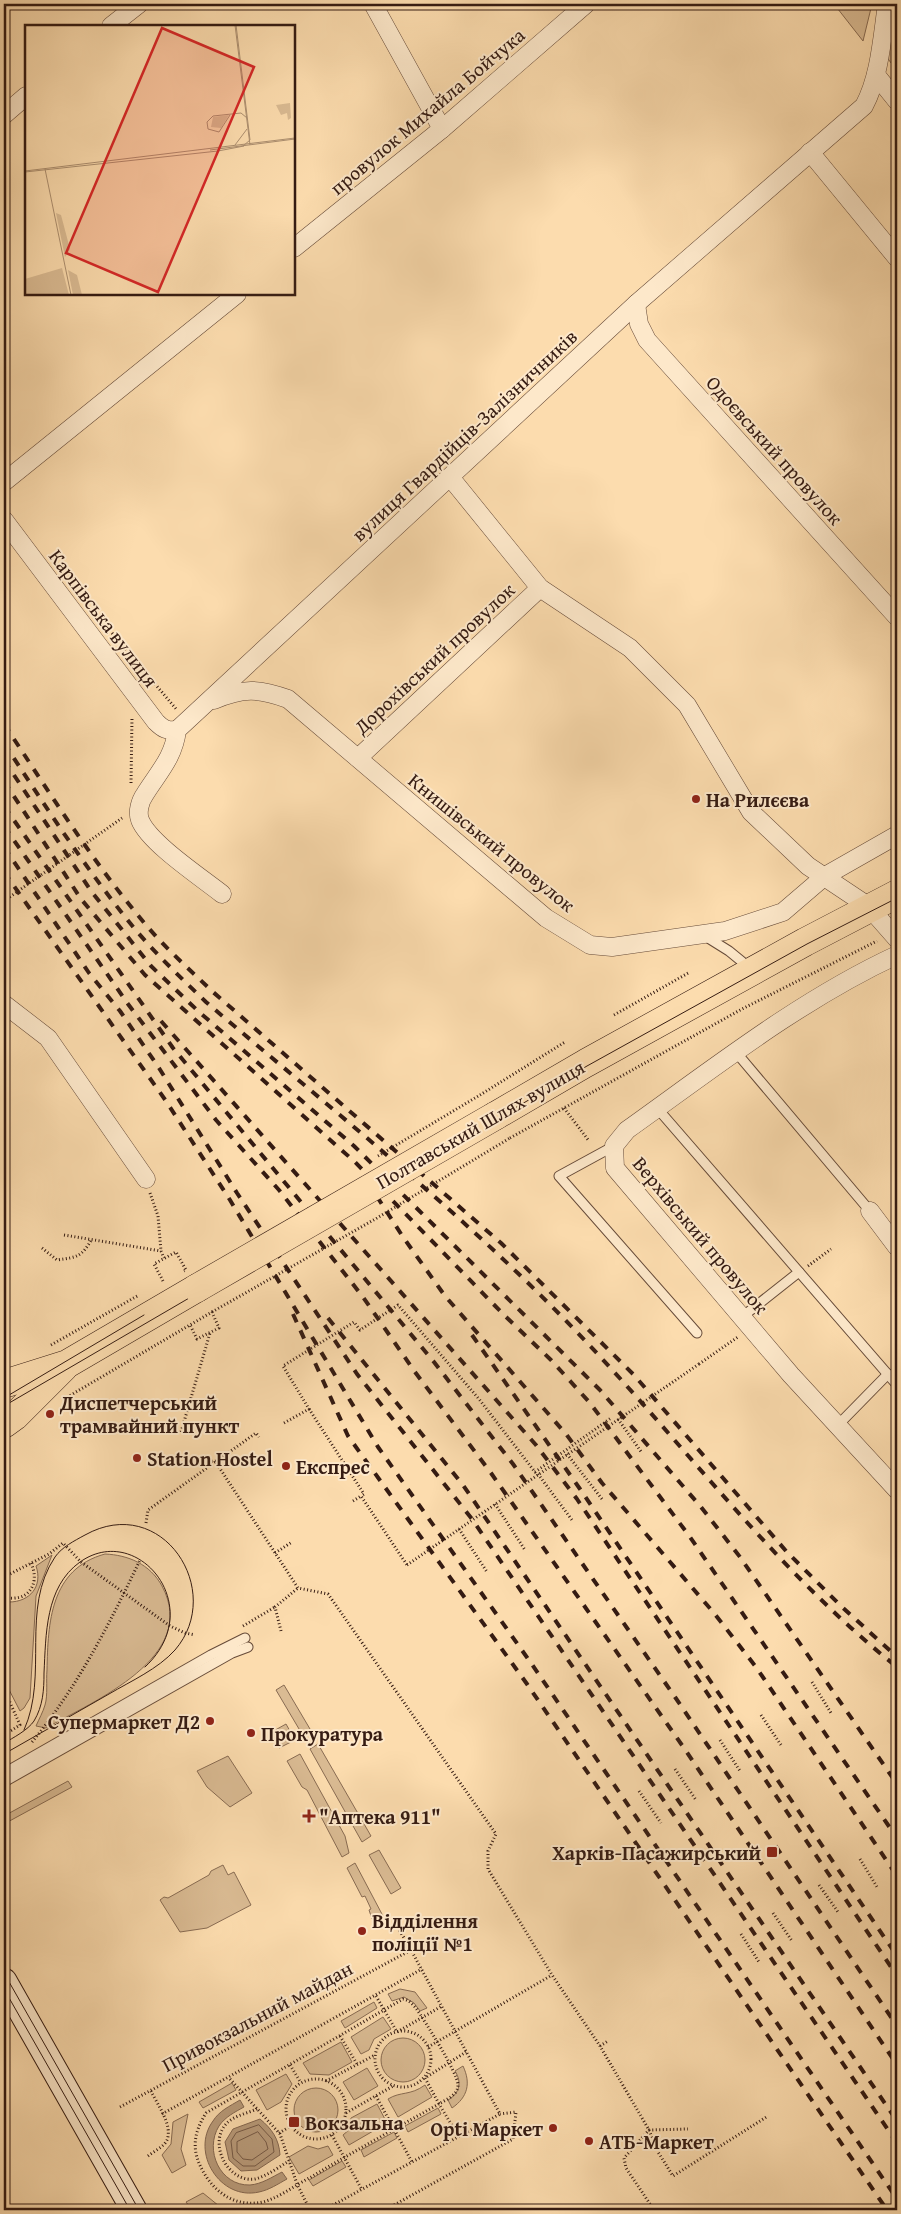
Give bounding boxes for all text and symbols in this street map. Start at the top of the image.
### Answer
street label: провулок Михайла Бойчука [323,20,531,201]
inset map [25,25,295,295]
street label: вулиця Гвардійців-Залізничників [345,322,583,548]
street label: Одоєвський провулок [700,369,851,532]
street label: Карпівська вулиця [42,543,166,693]
street label: Дорохівський провулок [346,575,521,741]
street label: Книшівський провулок [402,766,582,919]
place label: На Рилєєва [706,785,810,814]
marker: На Рилєєва [690,793,702,805]
street label: Полтавський Шлях вулиця [370,1052,590,1196]
street label: Верхівський провулок [626,1150,776,1321]
place label: Диспетчерський трамвайний пункт [59,1388,240,1440]
marker: Диспетчерський трамвайний пункт [44,1408,56,1420]
place label: Station Hostel [147,1444,273,1473]
marker: Station Hostel [131,1452,143,1464]
place label: Експрес [296,1452,370,1481]
marker: Експрес [280,1460,292,1472]
place label: Супермаркет Д2 [48,1707,200,1736]
marker: Супермаркет Д2 [204,1715,216,1727]
place label: Прокуратура [261,1719,384,1748]
marker: Прокуратура [245,1727,257,1739]
place label: "Аптека 911" [319,1802,441,1831]
marker: "Аптека 911" [303,1810,315,1822]
place label: Харків-Пасажирський [552,1838,761,1867]
marker: Харків-Пасажирський [765,1845,779,1859]
place label: Відділення поліції №1 [372,1906,478,1958]
marker: Відділення поліції №1 [356,1925,368,1937]
street label: Привокзальний майдан [157,1953,358,2079]
place label: Вокзальна [305,2108,404,2137]
place label: Opti Маркет [430,2114,543,2143]
marker: Вокзальна [287,2115,301,2129]
marker: Opti Маркет [547,2122,559,2134]
place label: АТБ-Маркет [599,2127,714,2156]
marker: АТБ-Маркет [583,2135,595,2147]

